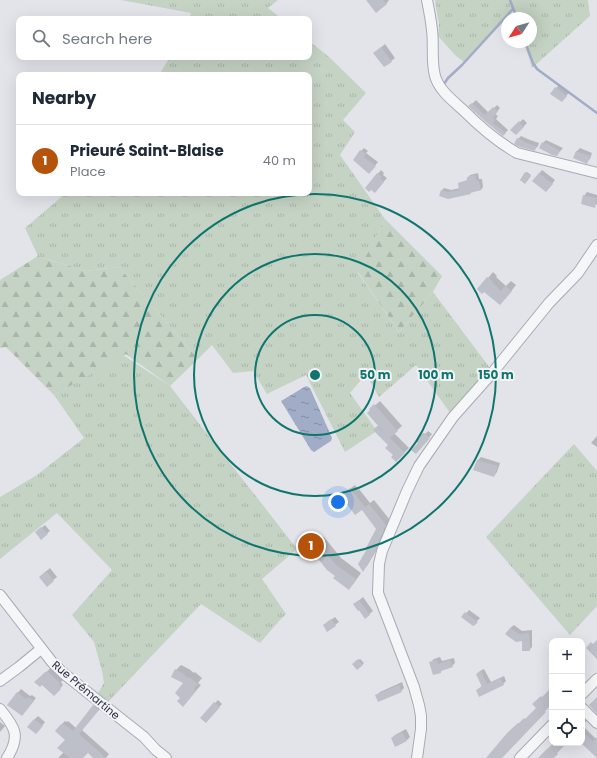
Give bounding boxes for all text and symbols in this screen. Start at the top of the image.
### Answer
north arrow [501,12,537,48]
search box [16,16,312,60]
icon: search [30,27,52,49]
text: Search here [62,28,152,49]
text: Nearby [32,86,96,110]
text: Prieuré Saint-Blaise [70,140,224,161]
text: 1 [43,151,47,170]
text: 40 m [263,151,296,170]
text: Place [70,162,105,181]
text: 50 m [360,366,391,383]
text: 100 m [418,366,454,383]
text: 150 m [478,366,514,383]
centre of rings [308,368,322,382]
your location [328,492,348,512]
pin: 1 [298,531,324,561]
map controls [549,638,585,746]
button: + [549,638,585,674]
street label: Rue Prémartine [49,657,124,723]
button: − [549,674,585,710]
button: locate [549,710,585,746]

